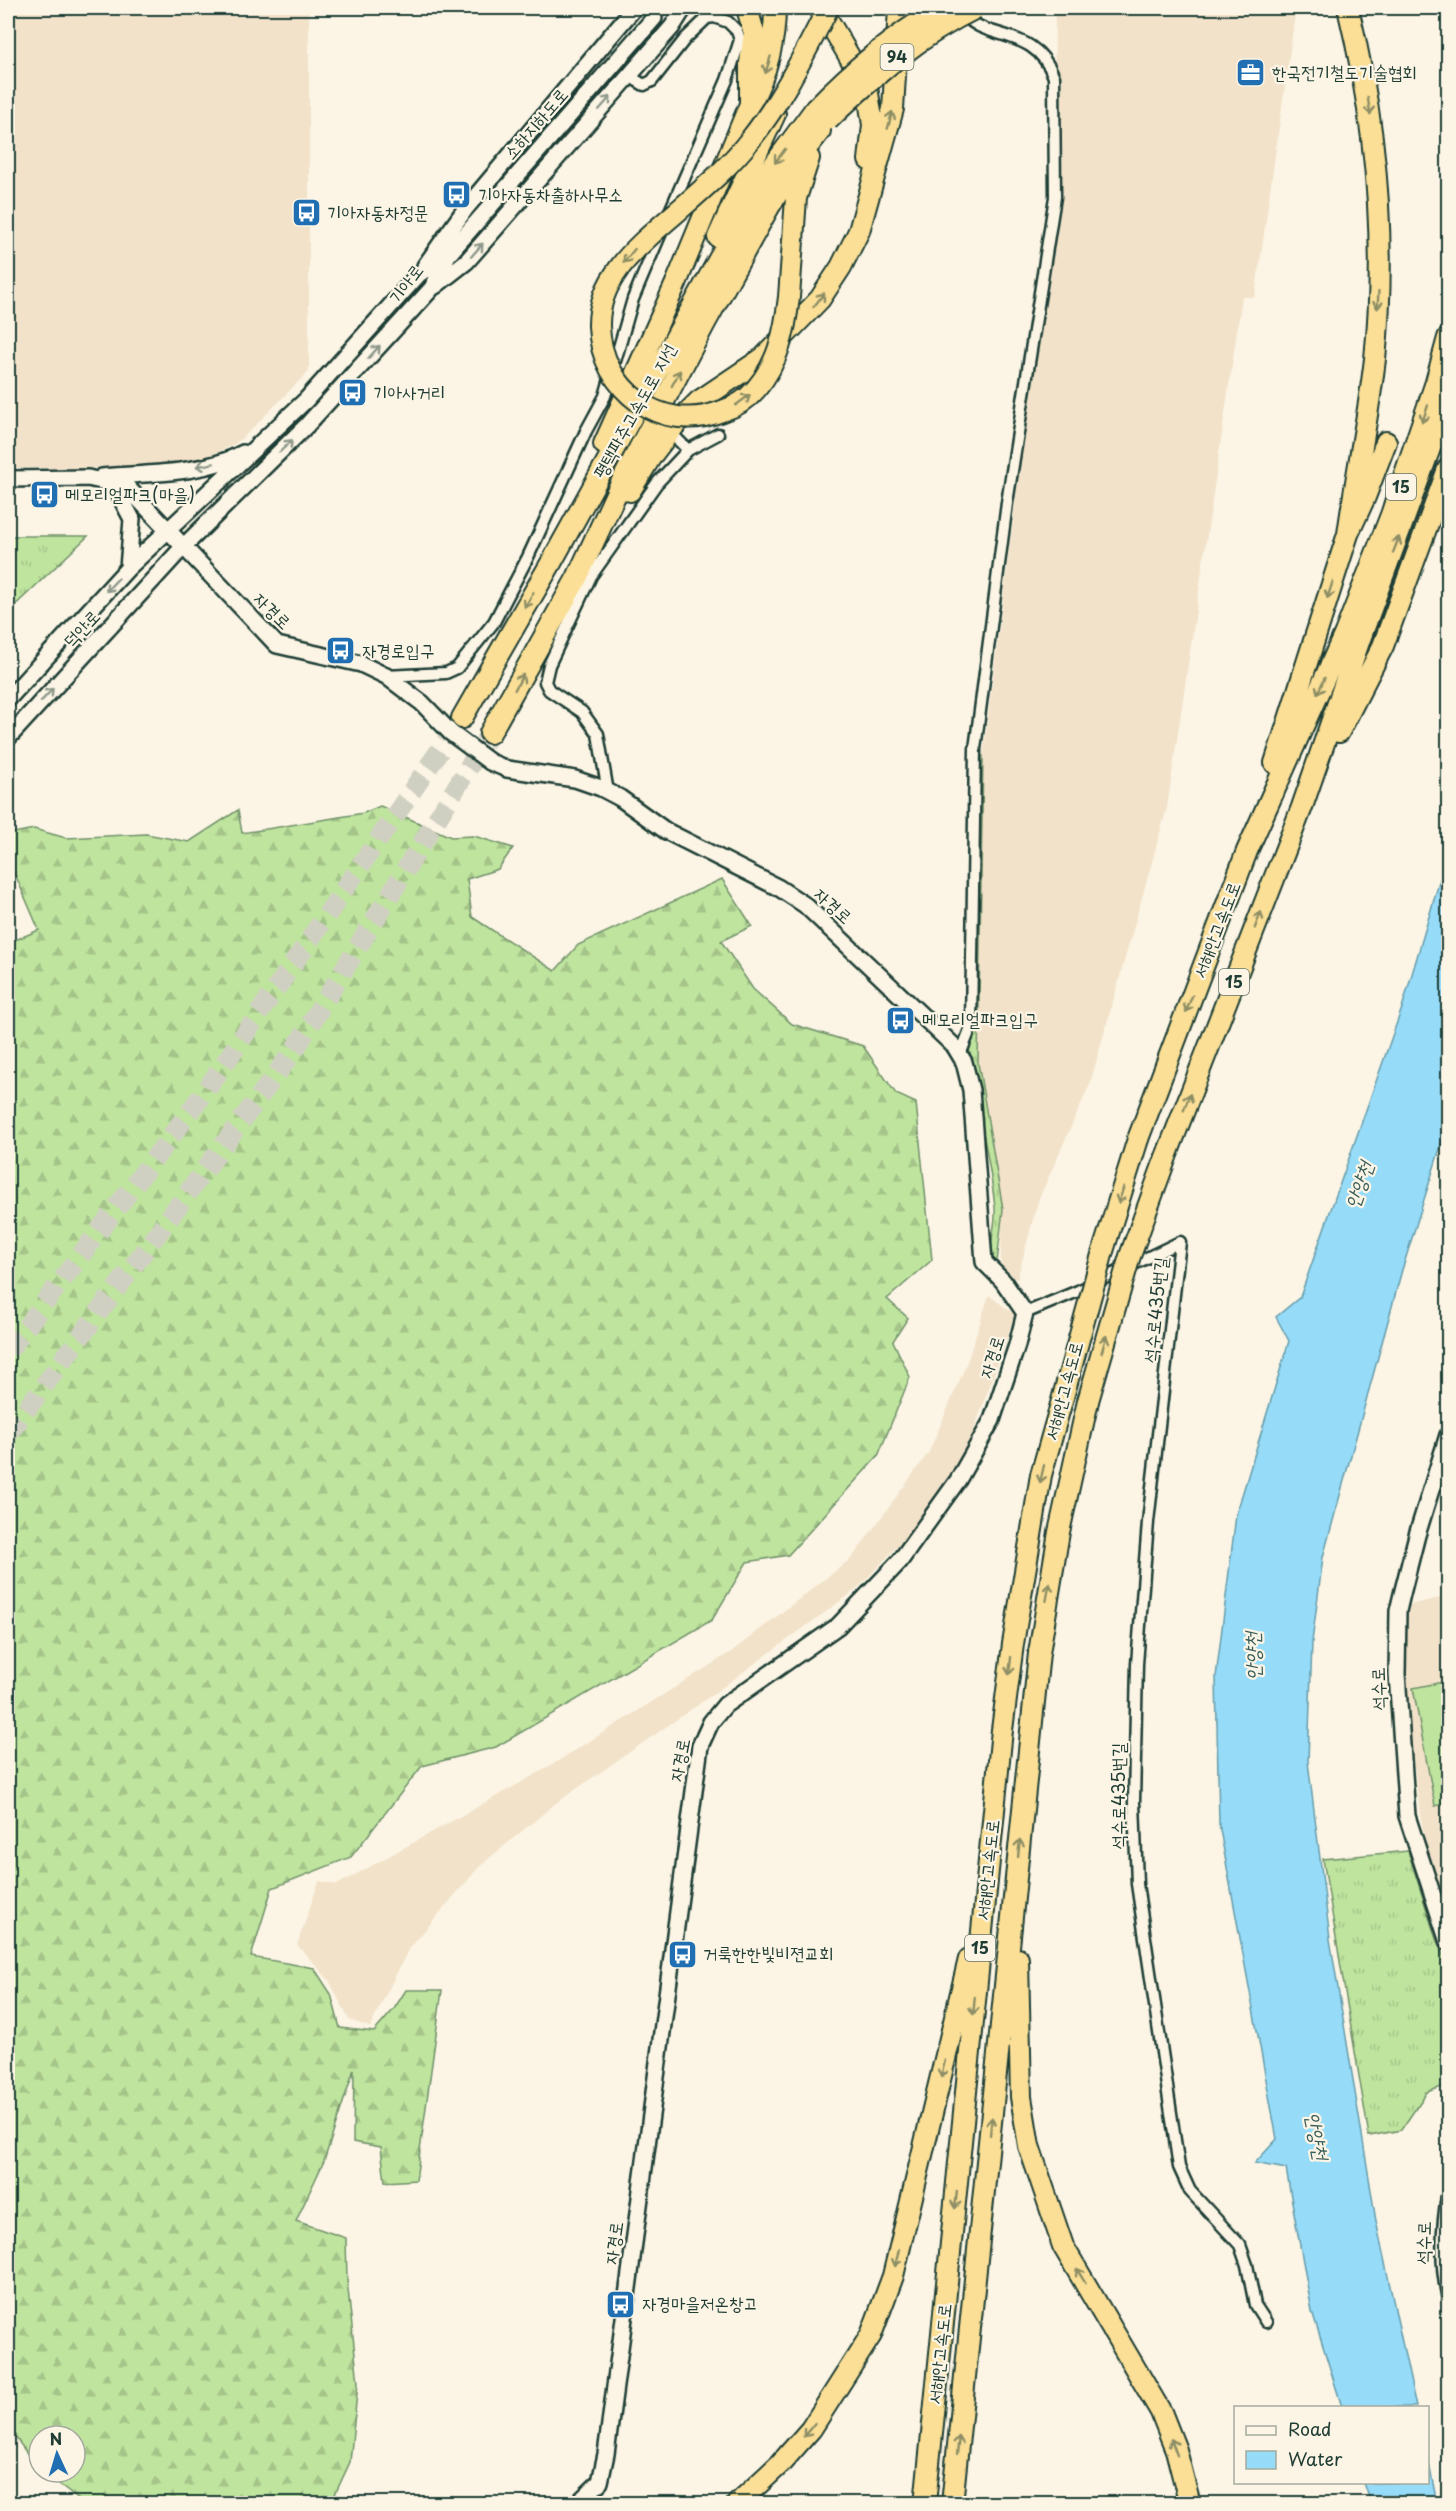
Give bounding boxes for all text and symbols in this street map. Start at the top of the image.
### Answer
road number: 94 [880,44,914,70]
one-way arrow [762,55,773,74]
office icon: 한국전기철도기술협회 [1235,57,1267,89]
place label: 한국전기철도기술협회 [1272,58,1417,85]
street label: 소하지하도로 [496,81,574,165]
one-way arrow [1364,95,1375,115]
one-way arrow [598,96,612,111]
one-way arrow [885,111,896,130]
one-way arrow [774,148,786,164]
bus stop icon: 기아자동차출하사무소 [441,179,473,211]
place label: 기아자동차출하사무소 [478,180,623,207]
bus stop icon: 기아자동차정문 [290,197,322,229]
place label: 기아자동차정문 [327,198,428,225]
one-way arrow [470,243,484,258]
one-way arrow [622,248,635,264]
street label: 기아로 [381,258,429,309]
one-way arrow [1373,290,1384,310]
one-way arrow [812,292,825,308]
street label: 평택파주고속도로 지선 [585,338,682,483]
one-way arrow [367,345,381,360]
one-way arrow [670,370,682,387]
bus stop icon: 기아사거리 [336,377,368,409]
place label: 기아사거리 [373,378,445,405]
one-way arrow [735,394,751,406]
one-way arrow [1419,404,1430,423]
one-way arrow [279,439,294,454]
one-way arrow [196,460,215,471]
road number: 15 [1386,474,1416,500]
bus stop icon: 메모리얼파크(마을) [28,479,60,511]
place label: 메모리얼파크(마을) [65,480,195,507]
one-way arrow [1391,537,1402,555]
one-way arrow [105,578,119,593]
one-way arrow [1324,580,1335,599]
street label: 자경로 [248,585,298,635]
one-way arrow [523,591,535,608]
street label: 덕안로 [56,603,106,653]
bus stop icon: 자경로입구 [325,635,357,667]
place label: 자경로입구 [362,636,434,663]
one-way arrow [513,673,525,690]
one-way arrow [1315,677,1327,695]
one-way arrow [40,688,54,703]
street label: 서해안고속도로 [1185,877,1246,982]
street label: 자경로 [809,880,859,929]
one-way arrow [1253,912,1264,930]
road number: 15 [1219,969,1249,995]
one-way arrow [1183,994,1194,1013]
bus stop icon: 메모리얼파크입구 [885,1004,917,1036]
place label: 메모리얼파크입구 [922,1005,1038,1032]
one-way arrow [1182,1093,1193,1112]
water label: 안양천 [1336,1155,1381,1212]
one-way arrow [1114,1185,1125,1204]
street label: 석수로435번길 [1135,1255,1174,1364]
street label: 자경로 [971,1332,1010,1381]
one-way arrow [1099,1335,1111,1354]
street label: 서해안고속도로 [1036,1338,1089,1443]
one-way arrow [1036,1463,1047,1483]
one-way arrow [1043,1583,1054,1602]
water label: 안양천 [1236,1629,1268,1681]
one-way arrow [1005,1656,1016,1675]
street label: 석수로 [1363,1667,1392,1711]
street label: 자경로 [661,1736,696,1784]
street label: 석수로435번길 [1104,1742,1131,1849]
street label: 서해안고속도로 [968,1818,1005,1922]
one-way arrow [1014,1839,1025,1859]
road number: 15 [965,1935,995,1961]
bus stop icon: 거룩한한빛비젼교회 [666,1938,698,1970]
place label: 거룩한한빛비젼교회 [703,1939,833,1966]
one-way arrow [968,1996,979,2015]
one-way arrow [936,2059,948,2078]
water label: 안양천 [1299,2109,1338,2164]
one-way arrow [986,2116,997,2136]
one-way arrow [950,2190,961,2210]
street label: 자경로 [596,2219,629,2266]
street label: 석수로 [1409,2221,1436,2265]
one-way arrow [891,2249,903,2268]
one-way arrow [1075,2268,1087,2285]
bus stop icon: 자경마을저온창고 [605,2288,637,2320]
place label: 자경마을저온창고 [642,2289,758,2316]
street label: 서해안고속도로 [920,2302,957,2406]
legend [1234,2406,1429,2484]
text: Road [1288,2415,1332,2442]
one-way arrow [803,2422,816,2438]
north arrow [27,2424,87,2484]
text: N [49,2426,63,2450]
one-way arrow [953,2436,964,2456]
one-way arrow [1168,2438,1179,2457]
text: Water [1288,2445,1343,2472]

